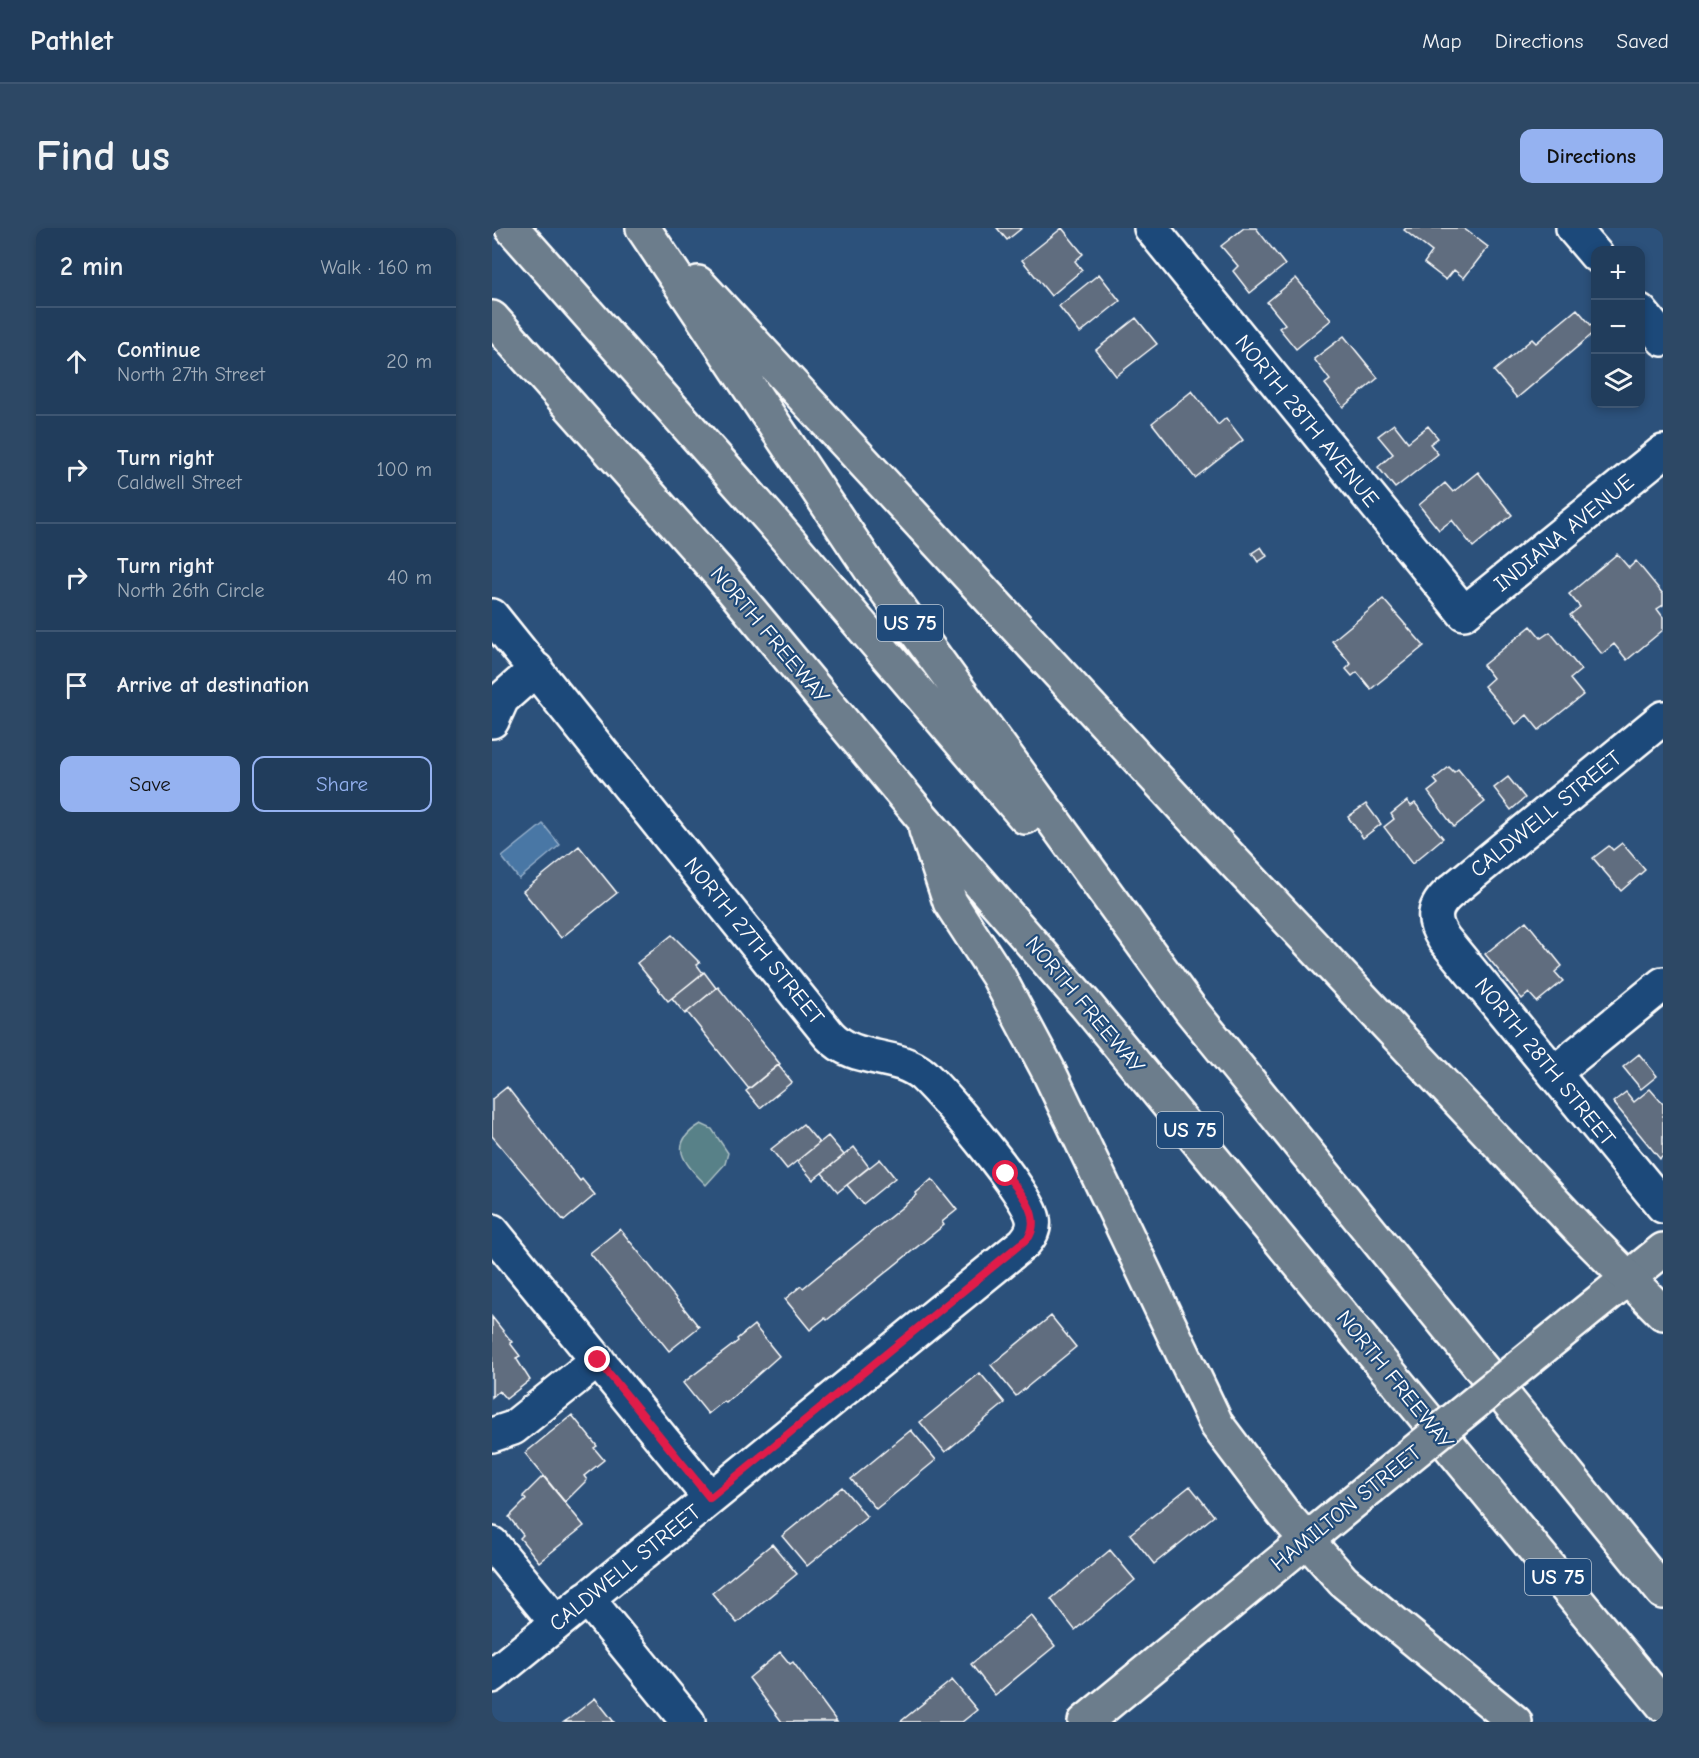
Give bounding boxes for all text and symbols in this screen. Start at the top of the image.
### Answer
text: Pathlet [30,25,113,57]
text: Map [1422,29,1462,53]
text: Directions [1495,29,1584,53]
text: Saved [1617,29,1669,53]
button: Directions [1520,129,1663,183]
text: Find us [36,132,170,181]
map controls [1591,246,1645,408]
button: + [1591,246,1645,300]
text: 2 min [60,252,123,282]
text: Walk · 160 m [321,256,432,279]
button: − [1591,300,1645,354]
street label: NORTH 28TH AVENUE [1230,330,1384,512]
text: Continue [117,337,200,363]
icon: ahead [60,345,93,378]
text: 20 m [386,350,432,373]
button: layers [1591,354,1645,408]
text: North 27th Street [117,363,265,386]
text: Turn right [117,445,214,471]
icon: right [60,453,93,486]
text: 100 m [377,458,432,481]
street label: INDIANA AVENUE [1489,469,1639,597]
text: Caldwell Street [117,471,242,494]
text: Turn right [117,553,214,579]
icon: right [60,561,93,594]
street label: NORTH FREEWAY [705,561,835,709]
text: 40 m [387,566,432,589]
text: North 26th Circle [117,579,264,602]
road number: US 75 [877,605,943,641]
icon: arrive [60,669,93,702]
text: Arrive at destination [117,672,309,698]
street label: CALDWELL STREET [1465,745,1627,883]
button: Save [60,756,240,812]
button: Share [252,756,432,812]
street label: NORTH 27TH STREET [678,852,830,1030]
street label: NORTH FREEWAY [1020,931,1150,1079]
street label: NORTH 28TH STREET [1469,973,1621,1152]
road number: US 75 [1157,1112,1223,1148]
route start [992,1160,1018,1186]
street label: NORTH FREEWAY [1331,1305,1459,1455]
route end [584,1346,610,1372]
street label: HAMILTON STREET [1266,1439,1427,1577]
street label: CALDWELL STREET [544,1499,706,1637]
road number: US 75 [1525,1559,1591,1595]

